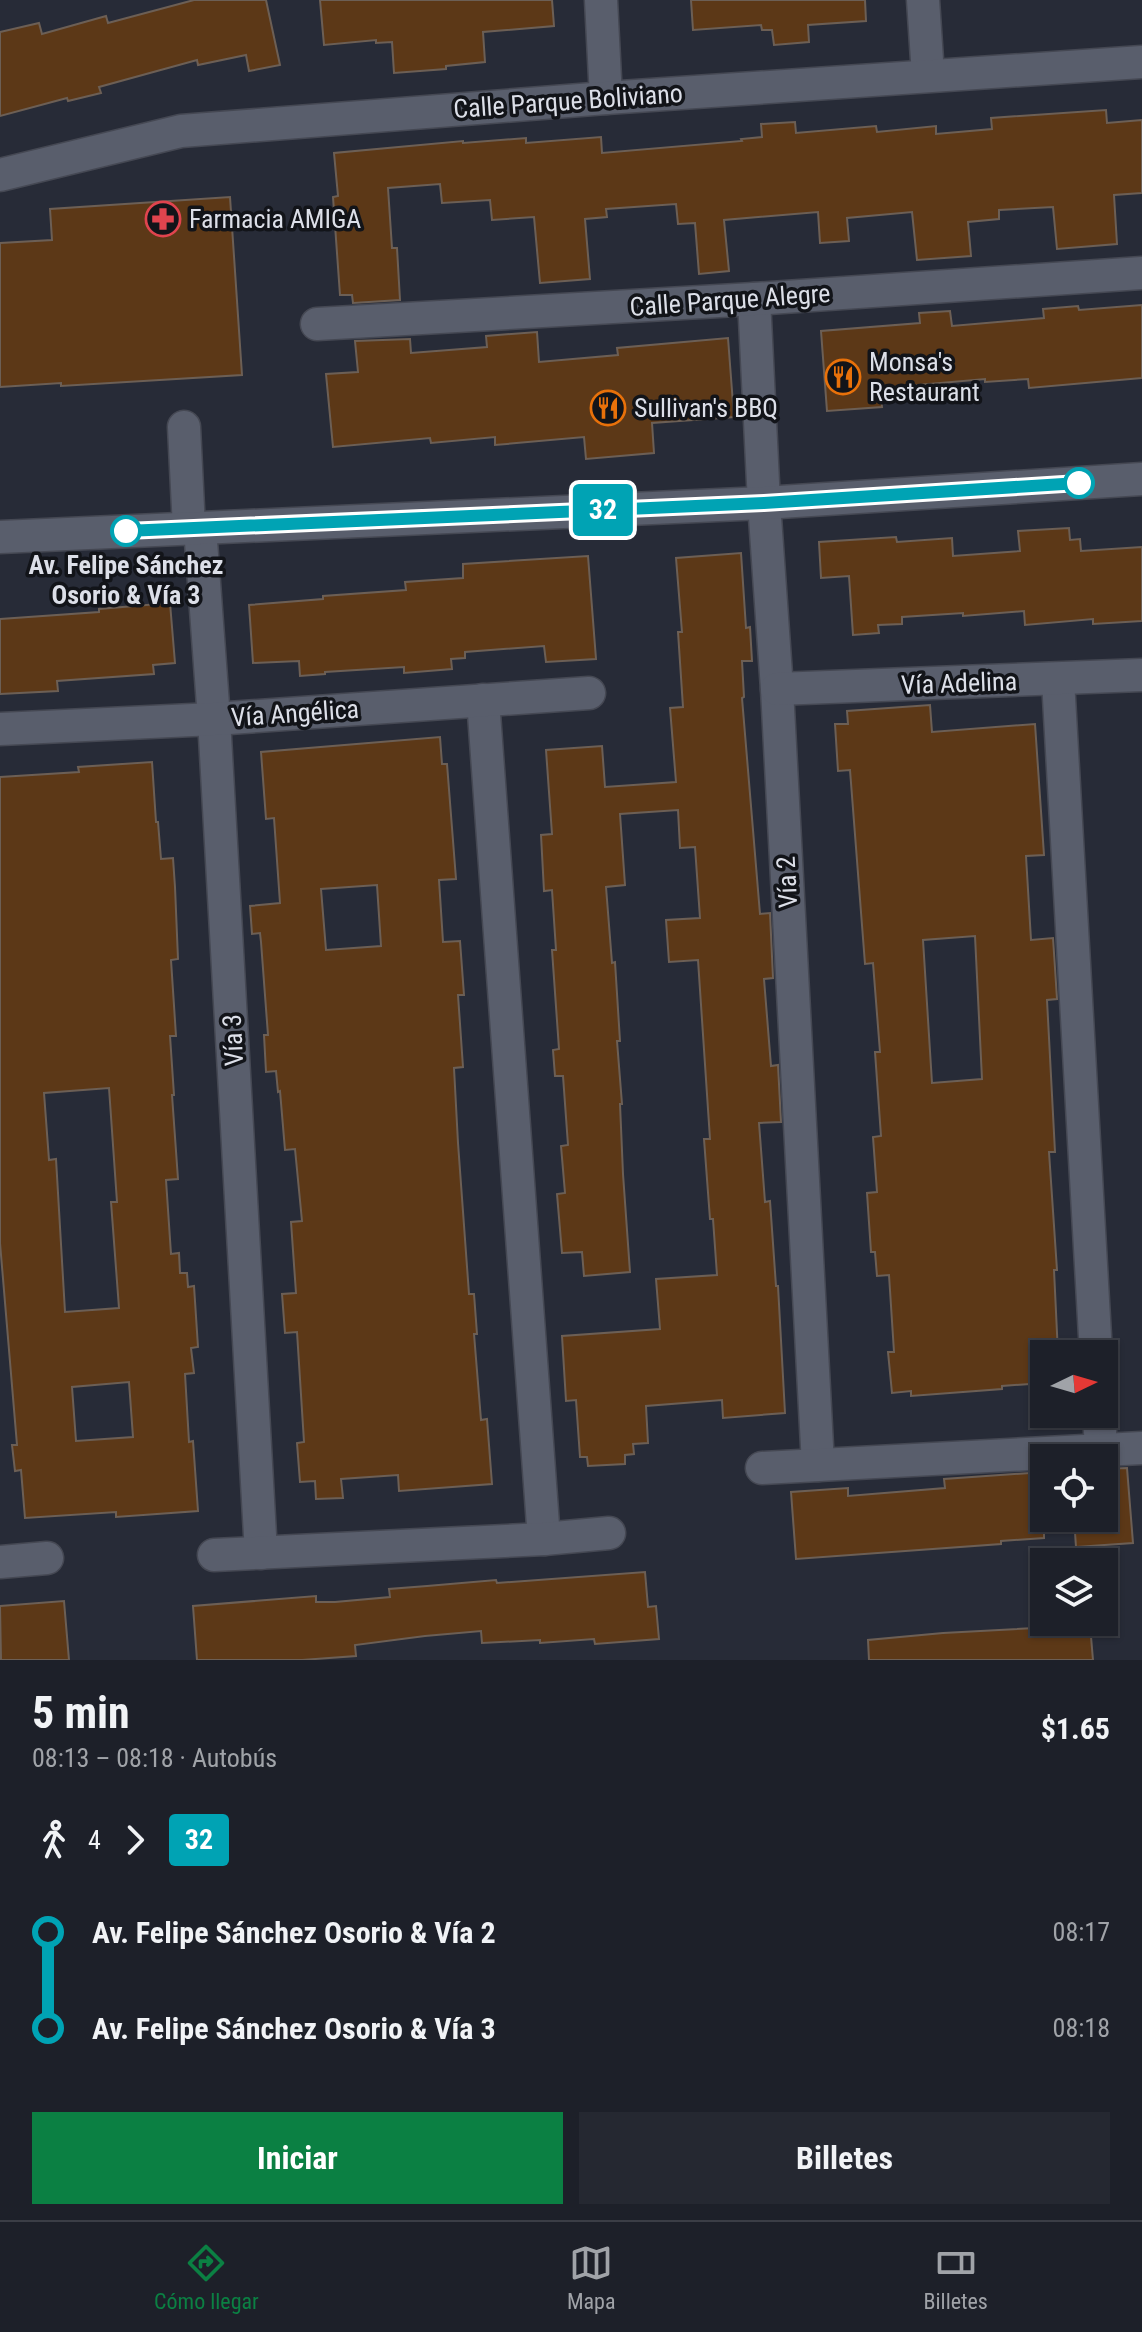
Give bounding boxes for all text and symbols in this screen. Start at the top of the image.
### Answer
street label: Calle Parque Boliviano [452,78,684,124]
pharmacy icon: Farmacia AMIGA [144,200,182,238]
place label: Farmacia AMIGA [189,204,361,234]
street label: Calle Parque Alegre [629,278,831,322]
place label: Monsa's Restaurant [869,347,980,407]
restaurant icon: Monsa's Restaurant [824,358,862,396]
restaurant icon: Sullivan's BBQ [589,389,627,427]
place label: Sullivan's BBQ [634,393,778,423]
unlabelled marker [1064,468,1094,498]
line badge: 32 [567,484,639,536]
text: 32 [589,493,617,526]
marker: Av. Felipe Sánchez Osorio & Vía 3 [111,516,141,546]
place label: Av. Felipe Sánchez Osorio & Vía 3 [29,550,224,610]
street label: Vía Adelina [900,666,1018,700]
street label: Vía Angélica [230,694,360,732]
street label: Vía 2 [771,855,803,909]
street label: Vía 3 [217,1013,249,1067]
north arrow [1030,1340,1118,1428]
map controls [1030,1340,1118,1636]
button: locate [1030,1444,1118,1532]
button: layers [1030,1548,1118,1636]
text: 5 min [32,1687,130,1739]
text: $1.65 [1041,1711,1110,1746]
text: 08:13 – 08:18 · Autobús [32,1743,277,1773]
icon: walk [32,1818,76,1862]
icon: forward [113,1818,157,1862]
text: 32 [185,1823,213,1856]
text: 4 [88,1825,101,1855]
text: Av. Felipe Sánchez Osorio & Vía 2 [92,1915,496,1950]
text: 08:17 [1053,1917,1110,1947]
text: Av. Felipe Sánchez Osorio & Vía 3 [92,2011,496,2046]
text: 08:18 [1053,2013,1110,2043]
button: Iniciar [32,2112,563,2204]
button: Billetes [579,2112,1110,2204]
tab: Cómo llegar [154,2241,259,2314]
tab: Mapa [567,2241,615,2314]
tab: Billetes [924,2241,988,2314]

